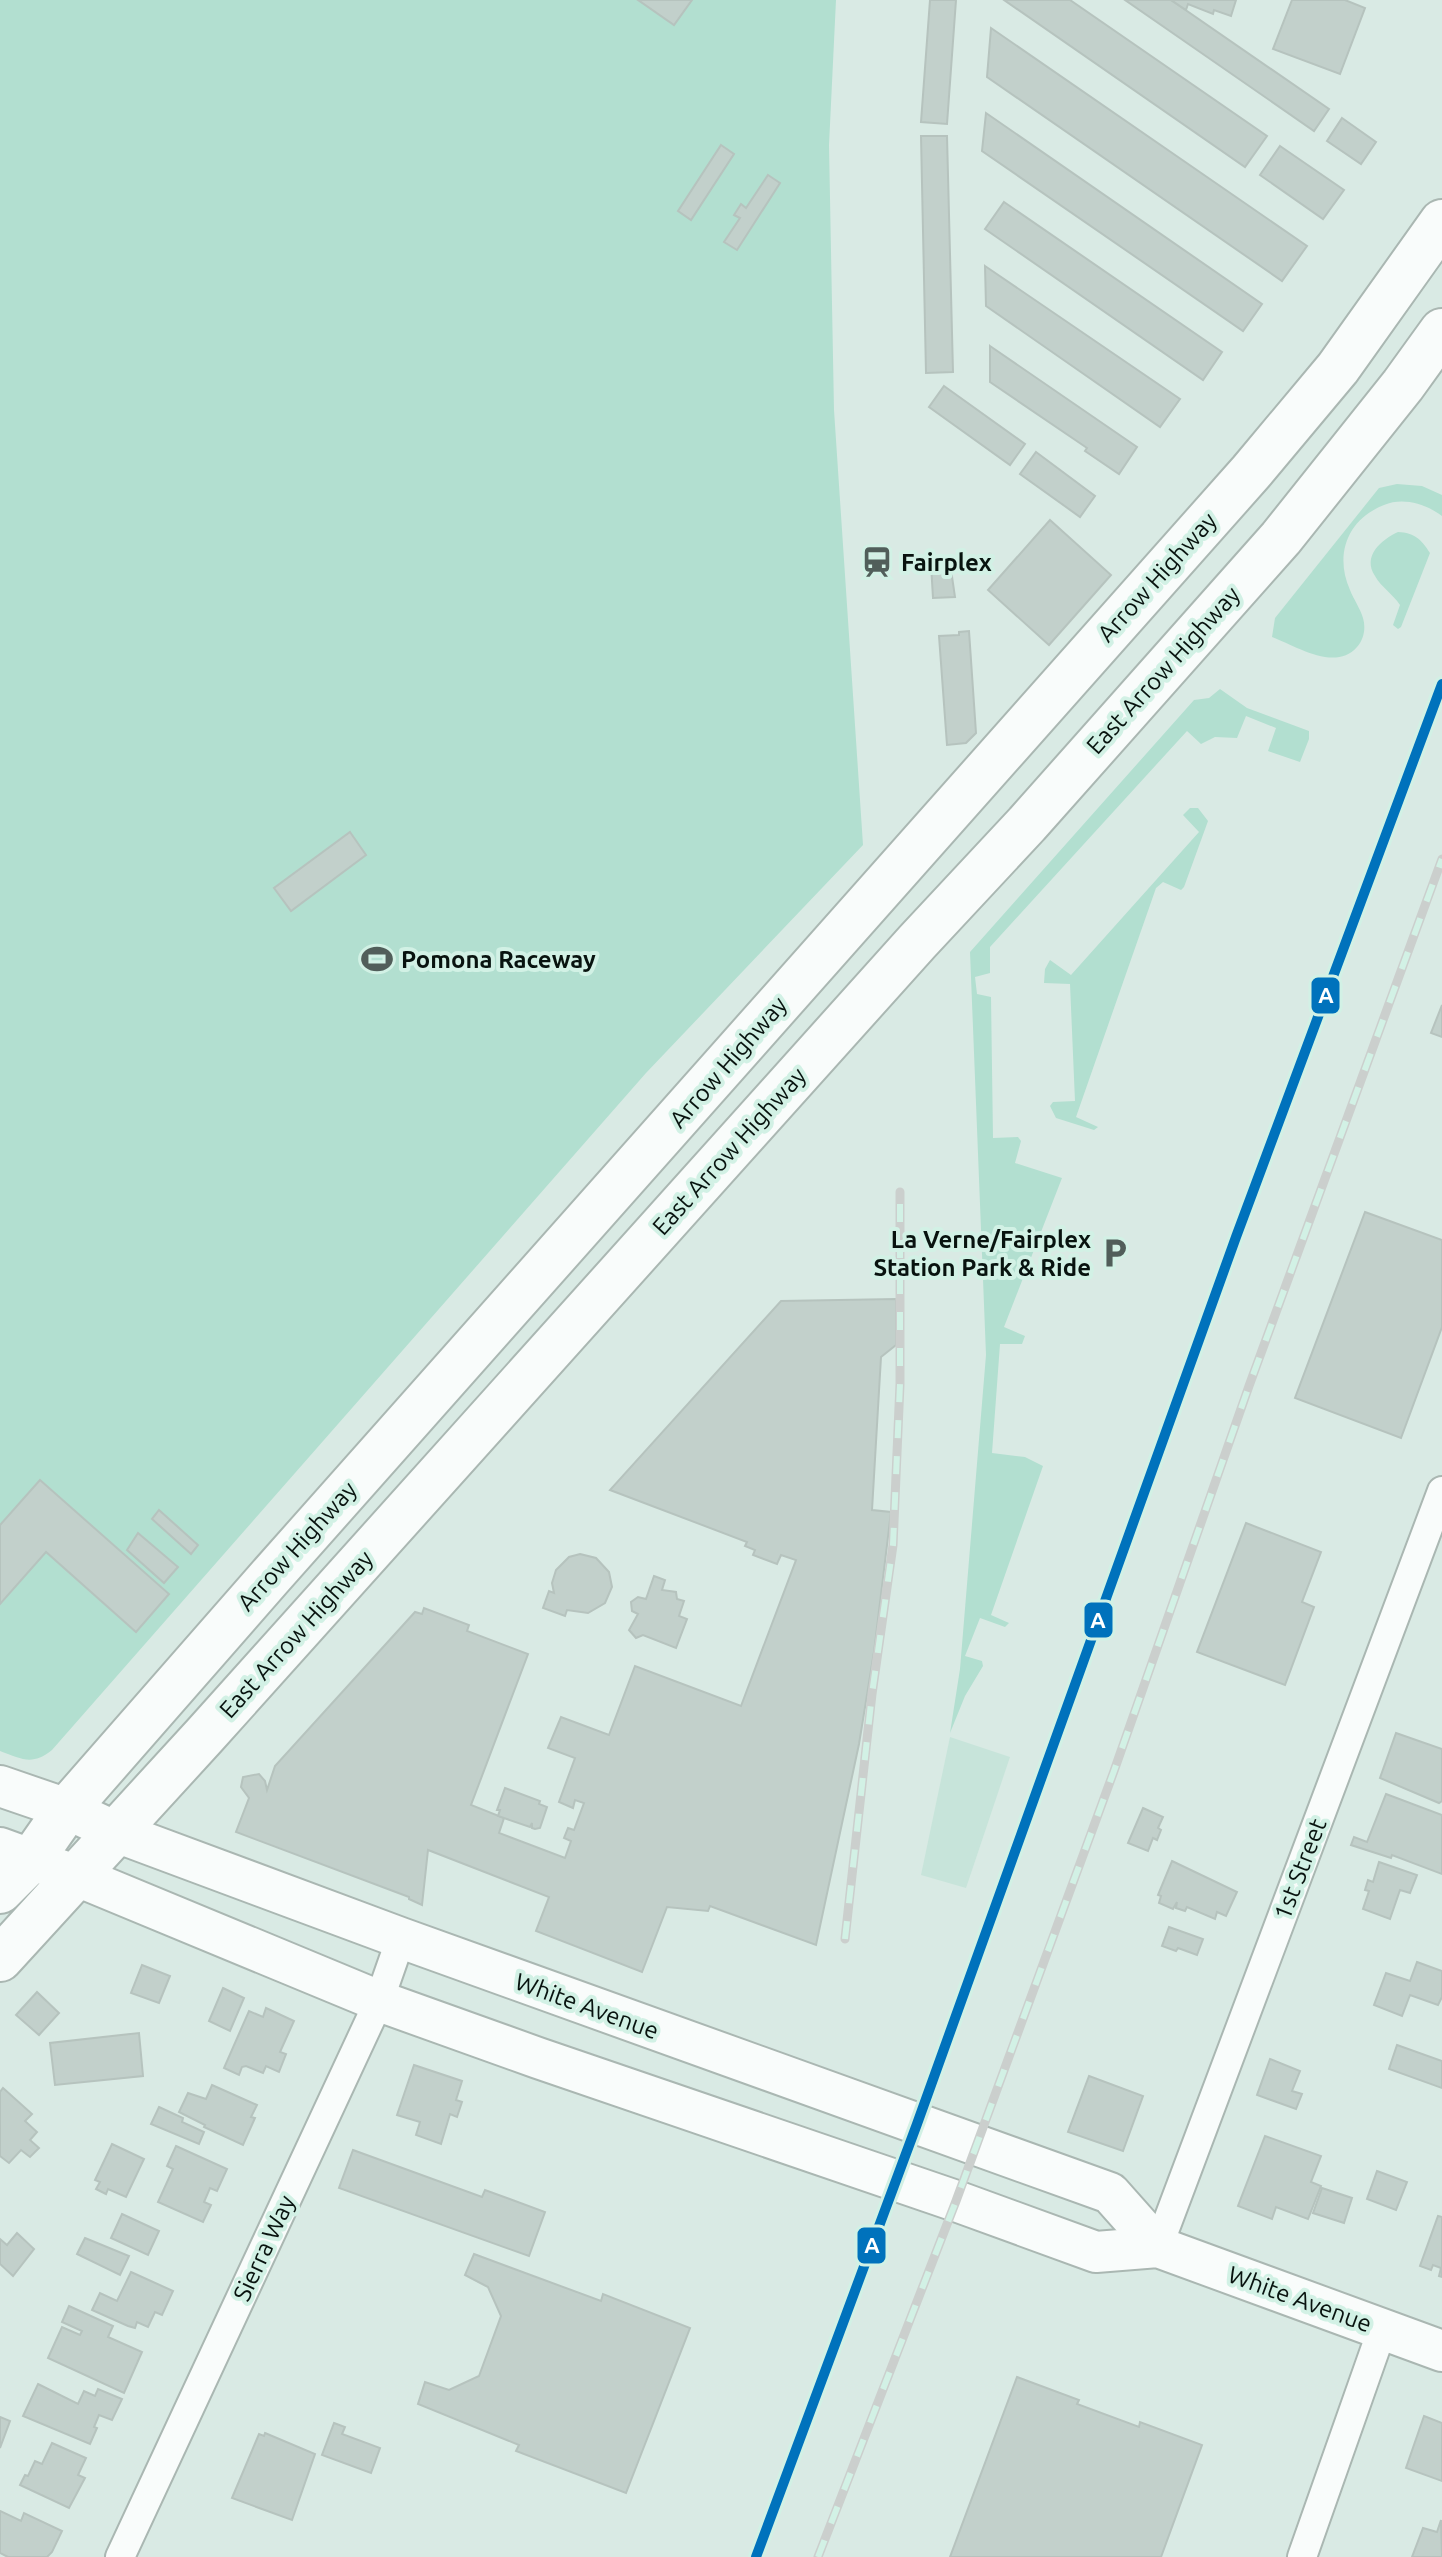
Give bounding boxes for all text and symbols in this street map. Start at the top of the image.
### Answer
street label: Arrow Highway [1092,507,1222,647]
station icon: Fairplex [860,545,894,579]
place label: Fairplex [901,549,992,576]
street label: East Arrow Highway [1081,581,1245,759]
sports icon: Pomona Raceway [360,942,394,976]
place label: Pomona Raceway [401,946,596,973]
line badge: A [1310,976,1341,1015]
text: A [1318,982,1334,1007]
street label: Arrow Highway [664,991,792,1133]
street label: East Arrow Highway [647,1062,811,1240]
place label: La Verne/Fairplex Station Park & Ride [873,1226,1091,1281]
parking icon: La Verne/Fairplex Station Park & Ride [1098,1236,1132,1270]
street label: Arrow Highway [232,1476,362,1616]
street label: East Arrow Highway [214,1545,378,1723]
line badge: A [1083,1601,1114,1639]
text: A [1090,1607,1106,1632]
street label: 1st Street [1268,1814,1332,1923]
street label: White Avenue [512,1968,662,2044]
street label: Sierra Way [228,2191,300,2305]
line badge: A [856,2226,887,2265]
text: A [864,2232,880,2257]
street label: White Avenue [1225,2261,1375,2337]

